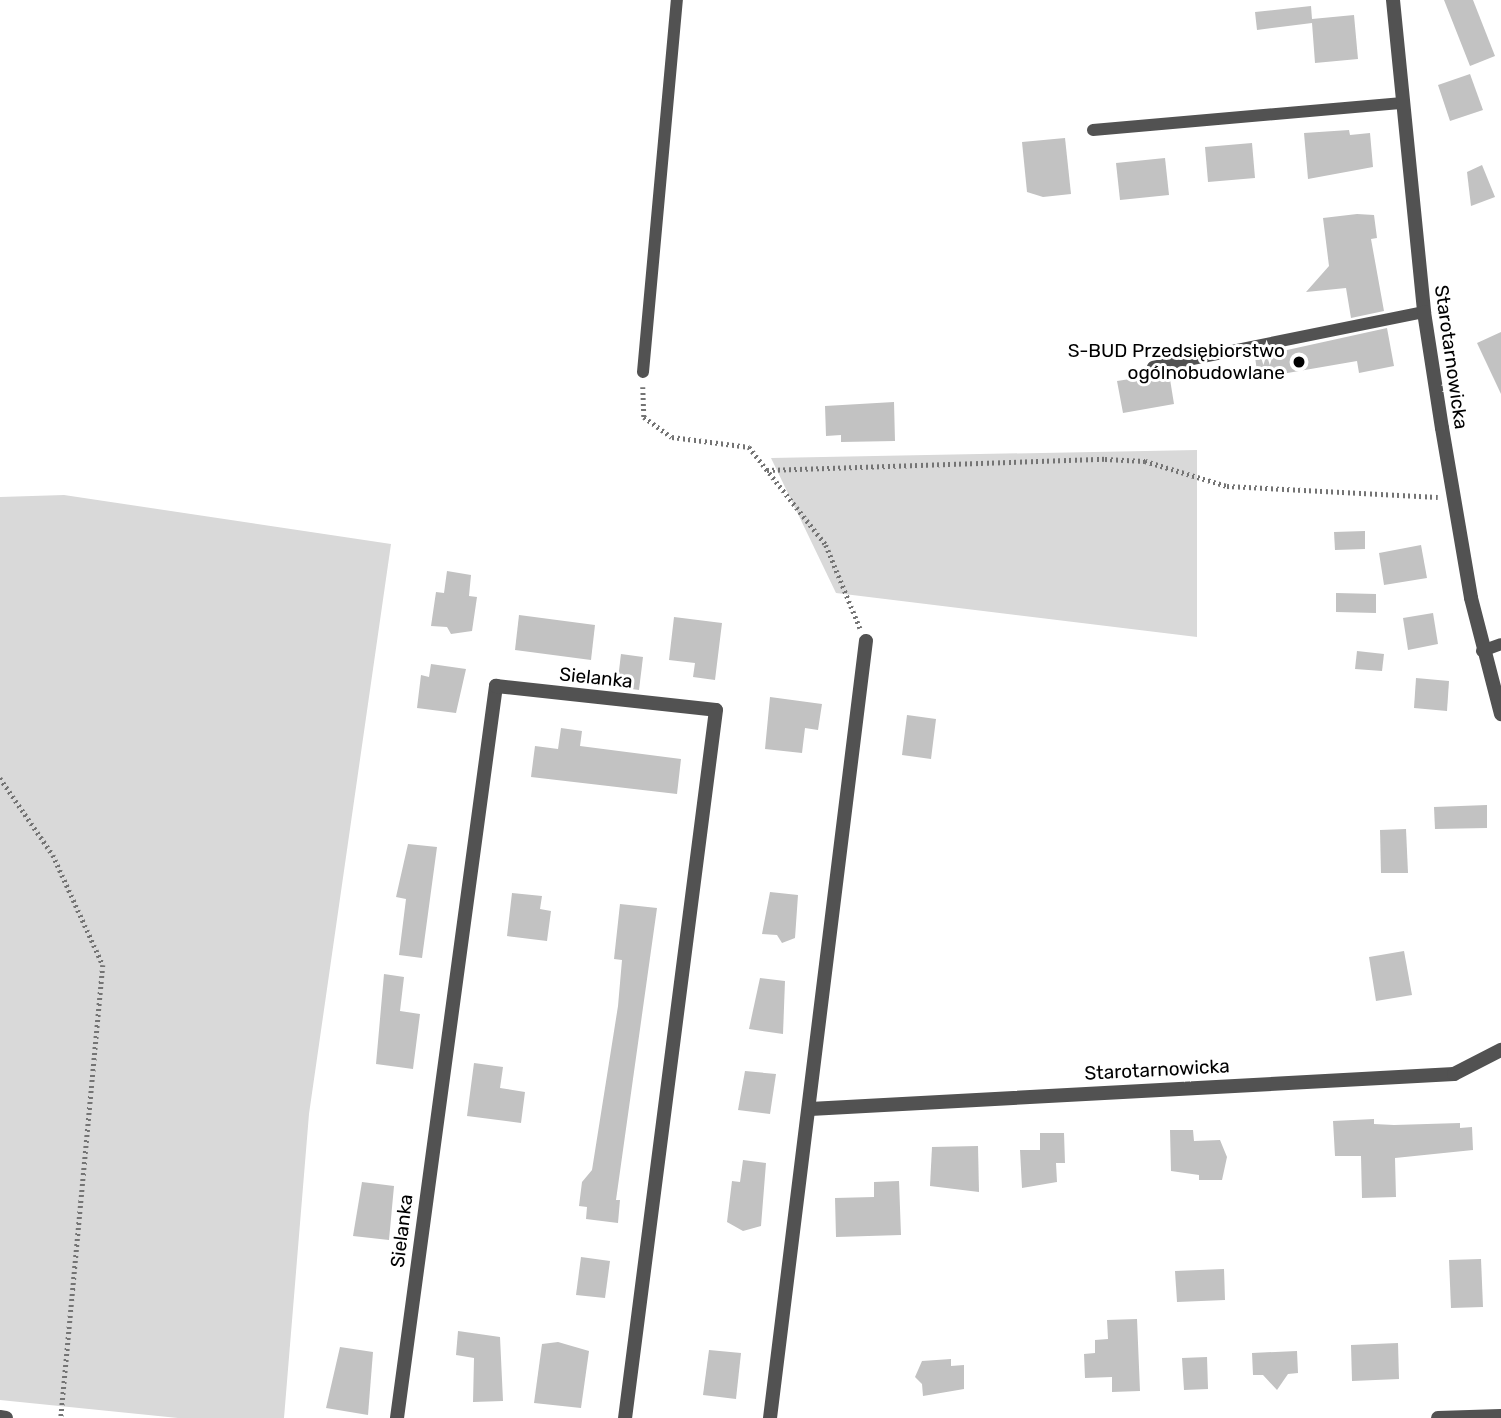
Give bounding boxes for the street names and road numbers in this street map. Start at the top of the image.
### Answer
street label: Starotarnowicka [1430,283,1472,431]
street label: Sielanka [558,663,634,693]
street label: Starotarnowicka [1084,1055,1230,1085]
street label: Sielanka [386,1193,418,1269]

